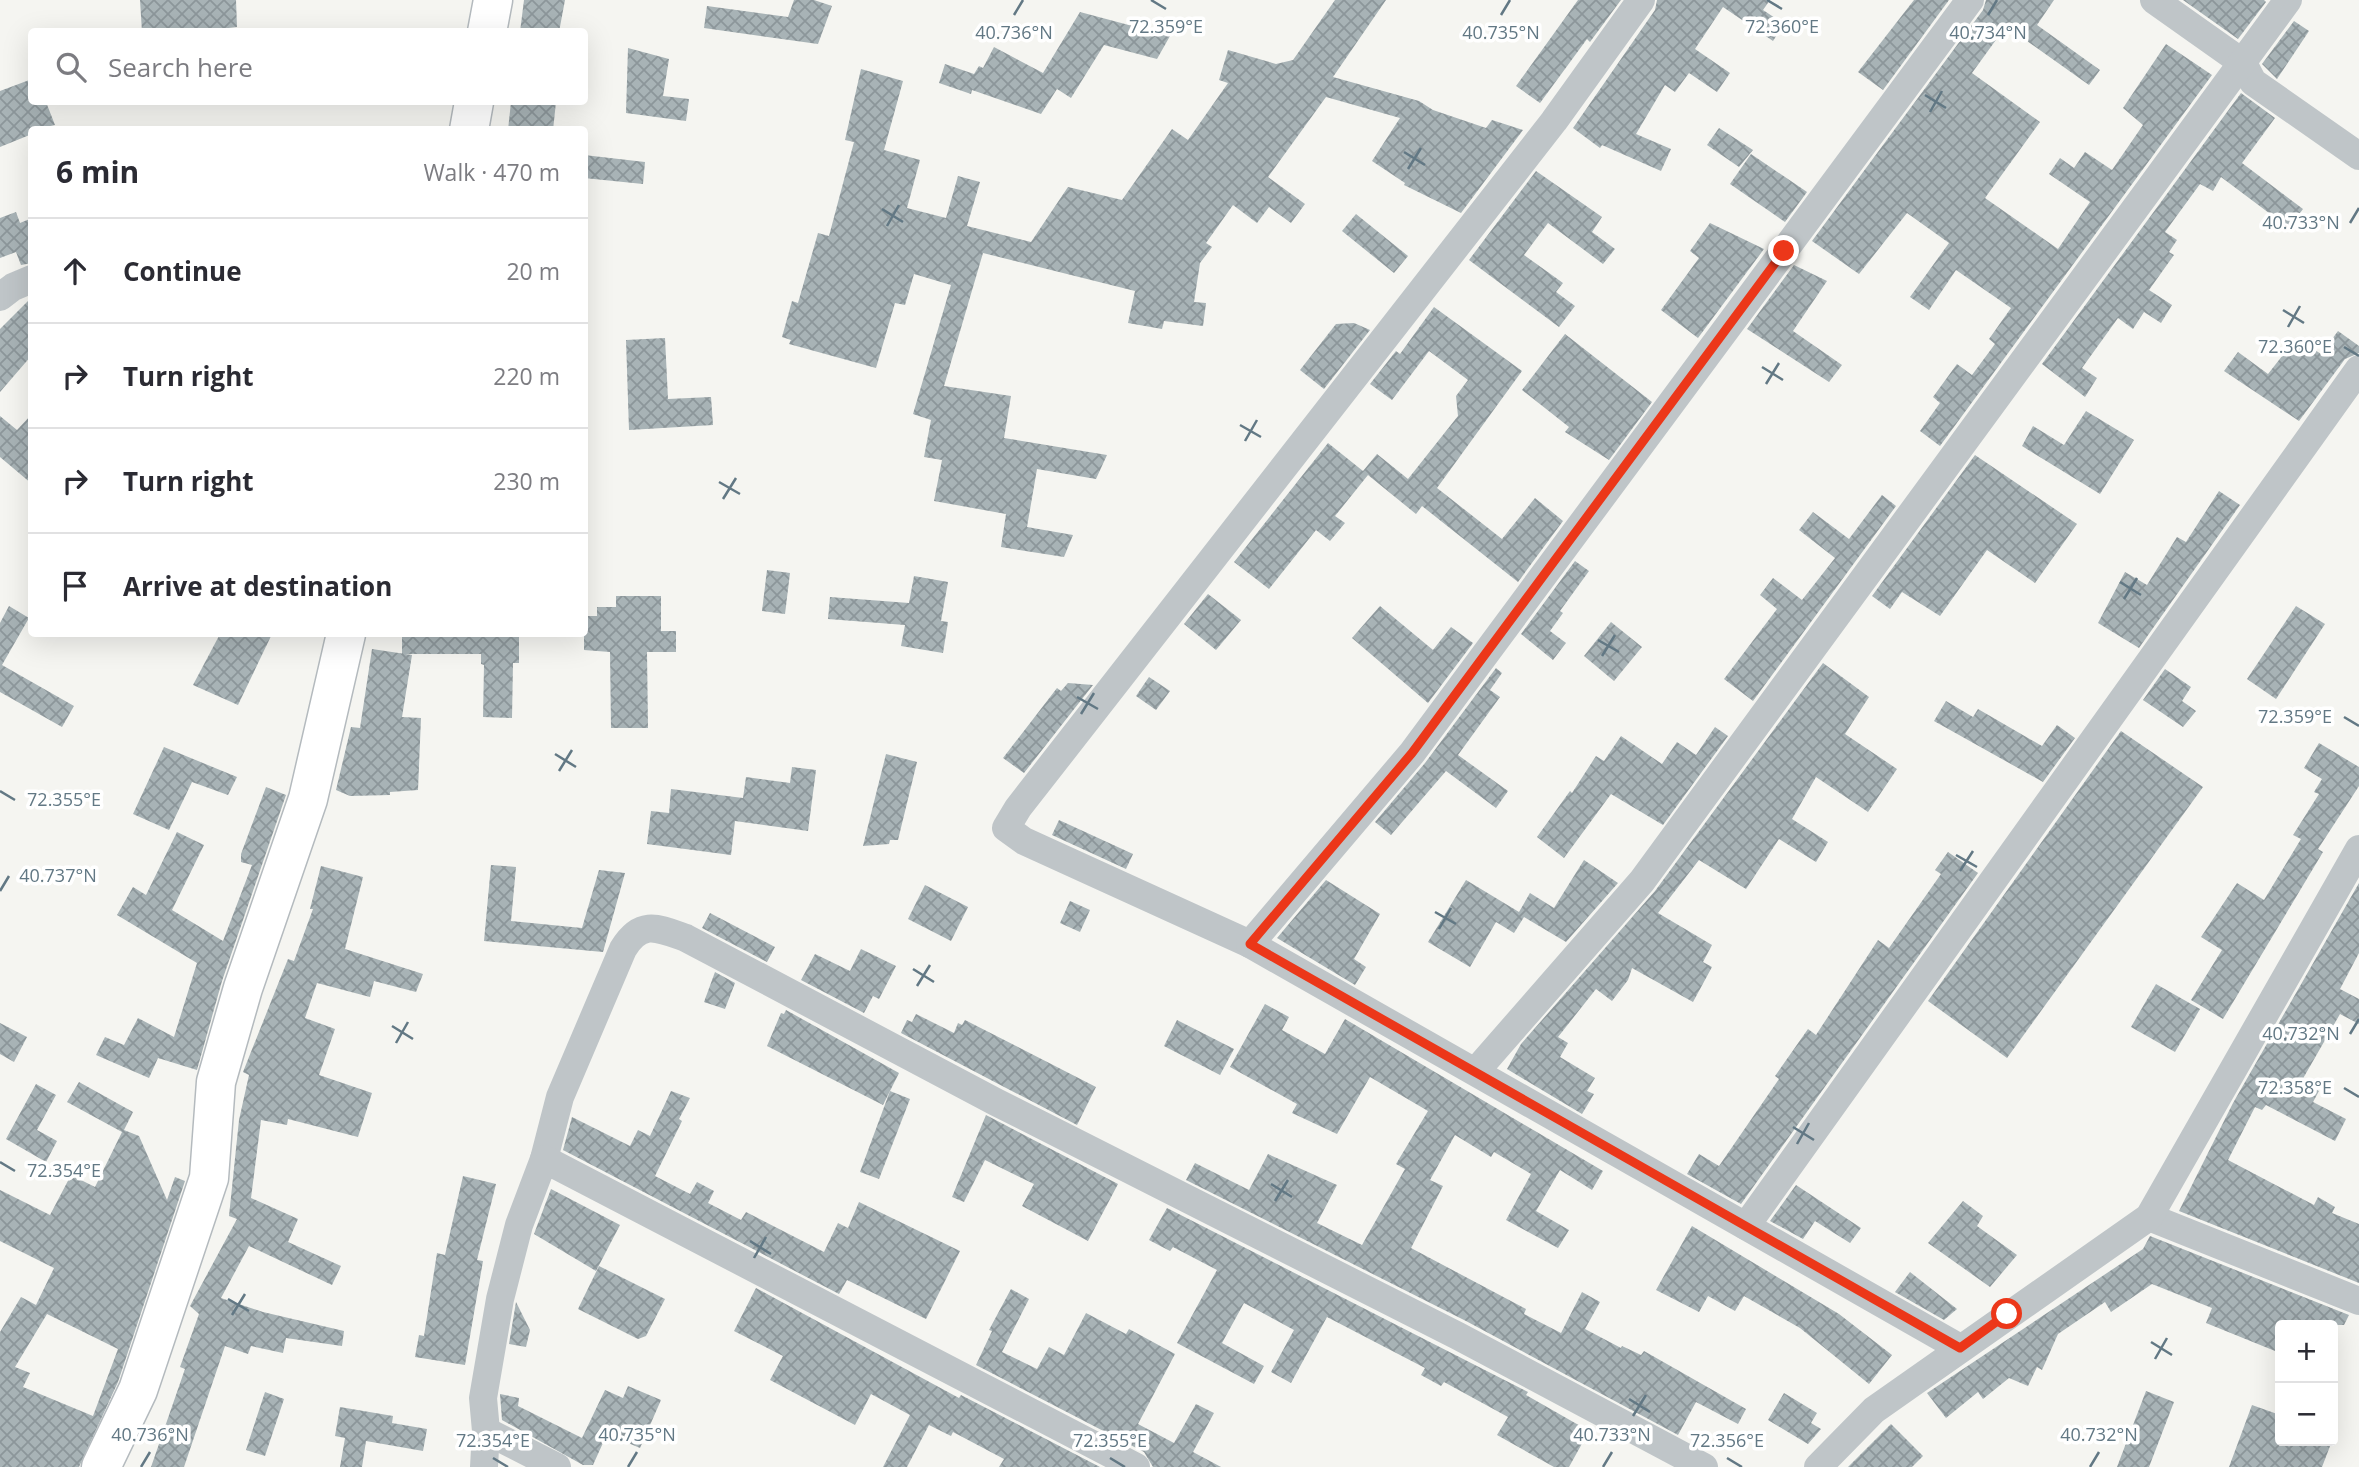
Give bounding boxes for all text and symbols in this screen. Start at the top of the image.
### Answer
text: 72.359°E [1129,14,1203,38]
text: 72.360°E [1745,14,1819,38]
text: 40.736°N [975,20,1053,44]
text: 40.735°N [1462,20,1540,44]
text: 40.734°N [1949,20,2027,44]
search box [28,28,588,105]
icon: search [52,48,90,86]
text: Search here [108,49,253,85]
text: 6 min [56,151,139,192]
text: Walk · 470 m [423,156,560,188]
text: 40.733°N [2262,210,2340,234]
route end [1768,235,1799,266]
icon: ahead [56,252,94,290]
text: Continue [123,253,242,289]
text: 20 m [506,255,560,287]
text: 72.360°E [2258,334,2332,358]
icon: right [56,357,94,395]
text: Turn right [123,358,254,394]
text: 220 m [493,360,560,392]
icon: right [56,462,94,500]
text: Turn right [123,463,254,499]
text: 230 m [493,465,560,497]
icon: arrive [56,567,94,605]
text: Arrive at destination [123,568,392,604]
text: 72.359°E [2258,704,2332,728]
text: 72.355°E [27,787,101,811]
text: 40.737°N [19,863,97,887]
text: 40.732°N [2262,1021,2340,1045]
text: 72.358°E [2258,1075,2332,1099]
text: 72.354°E [27,1158,101,1182]
route start [1991,1298,2022,1329]
map controls [2275,1320,2338,1446]
button: + [2275,1320,2338,1383]
button: − [2275,1383,2338,1446]
text: 40.736°N [111,1422,189,1446]
text: 40.735°N [598,1422,676,1446]
text: 40.733°N [1573,1422,1651,1446]
text: 40.732°N [2060,1422,2138,1446]
text: 72.354°E [456,1428,530,1452]
text: 72.355°E [1073,1428,1147,1452]
text: 72.356°E [1690,1428,1764,1452]

